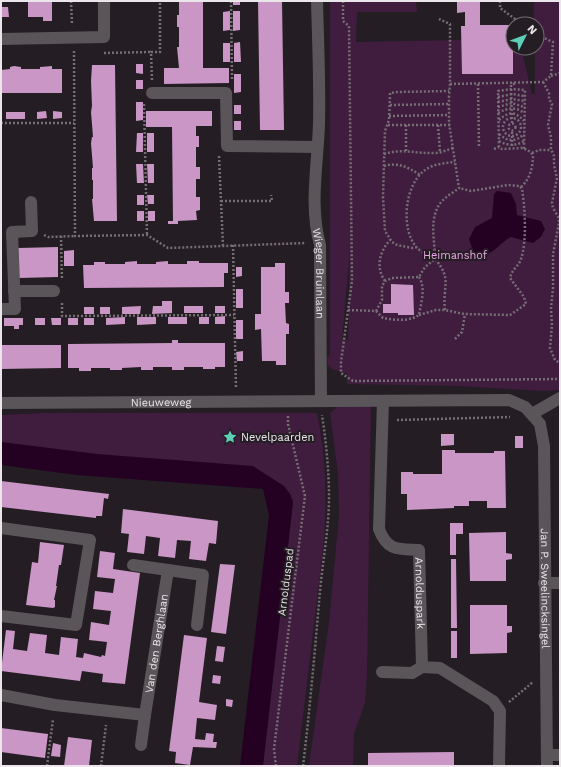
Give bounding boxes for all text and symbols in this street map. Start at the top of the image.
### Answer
north arrow [505,16,545,56]
text: N [525,22,540,37]
street label: Wieger Bruinlaan [310,227,327,319]
park label: Heimanshof [423,249,488,262]
street label: Nieuweweg [131,395,192,409]
place icon: Nevelpaarden [222,429,238,445]
place label: Nevelpaarden [241,431,314,444]
street label: Jan P. Sweelincksingel [538,528,552,649]
street label: Arnolduspad [275,547,297,617]
street label: Arnolduspark [413,557,428,629]
street label: Van den Berghlaan [142,593,171,694]

